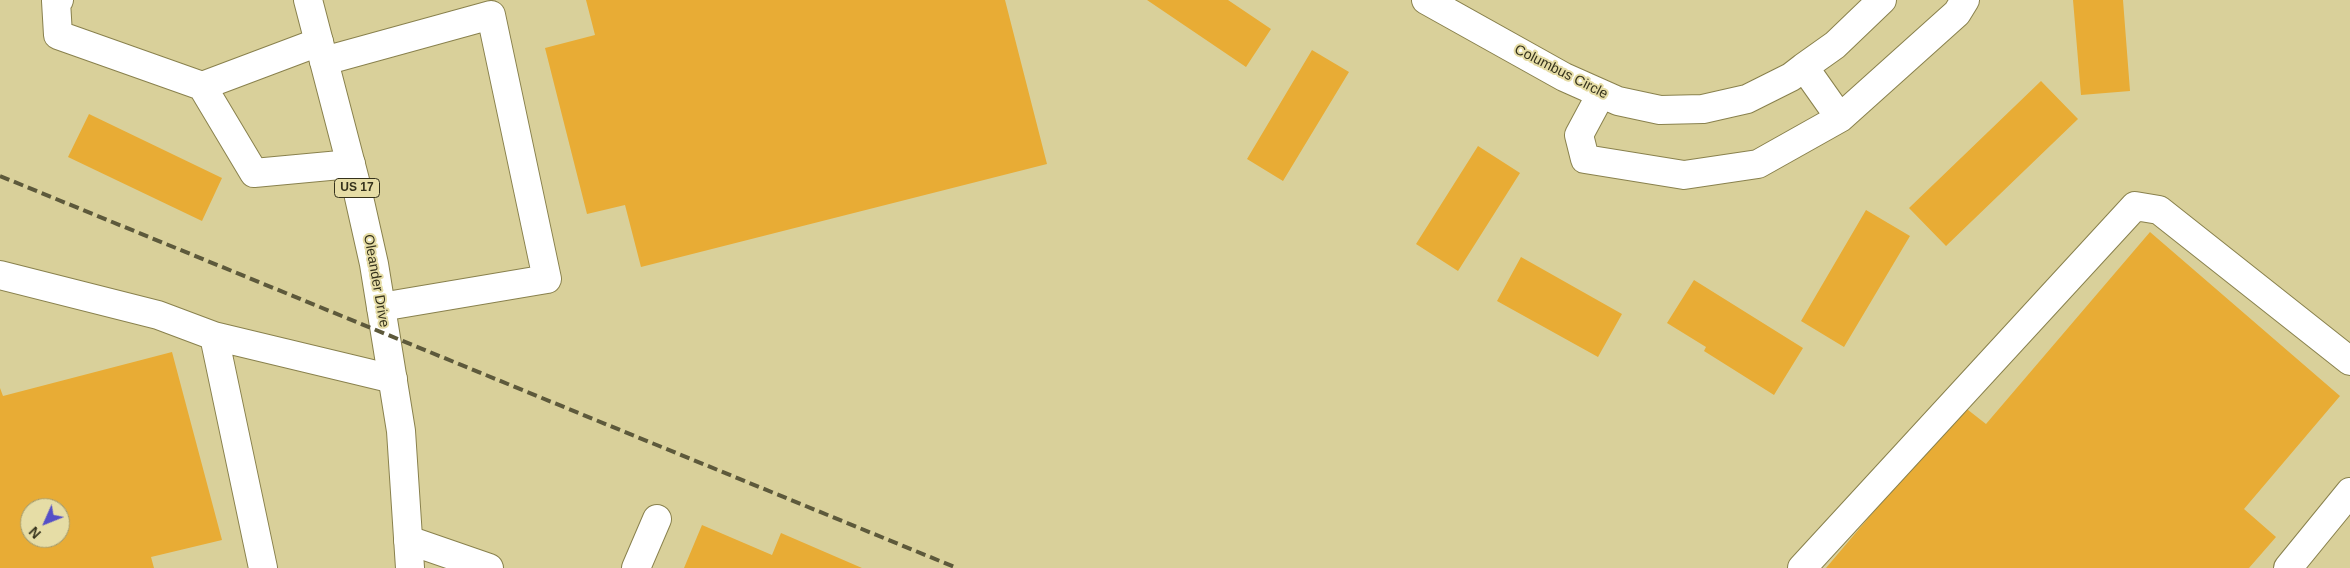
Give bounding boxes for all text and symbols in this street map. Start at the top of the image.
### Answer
street label: Columbus Circle [1511,41,1611,103]
road number: US 17 [334,178,380,198]
street label: Oleander Drive [360,233,392,329]
north arrow [20,498,70,548]
text: N [26,524,44,542]

